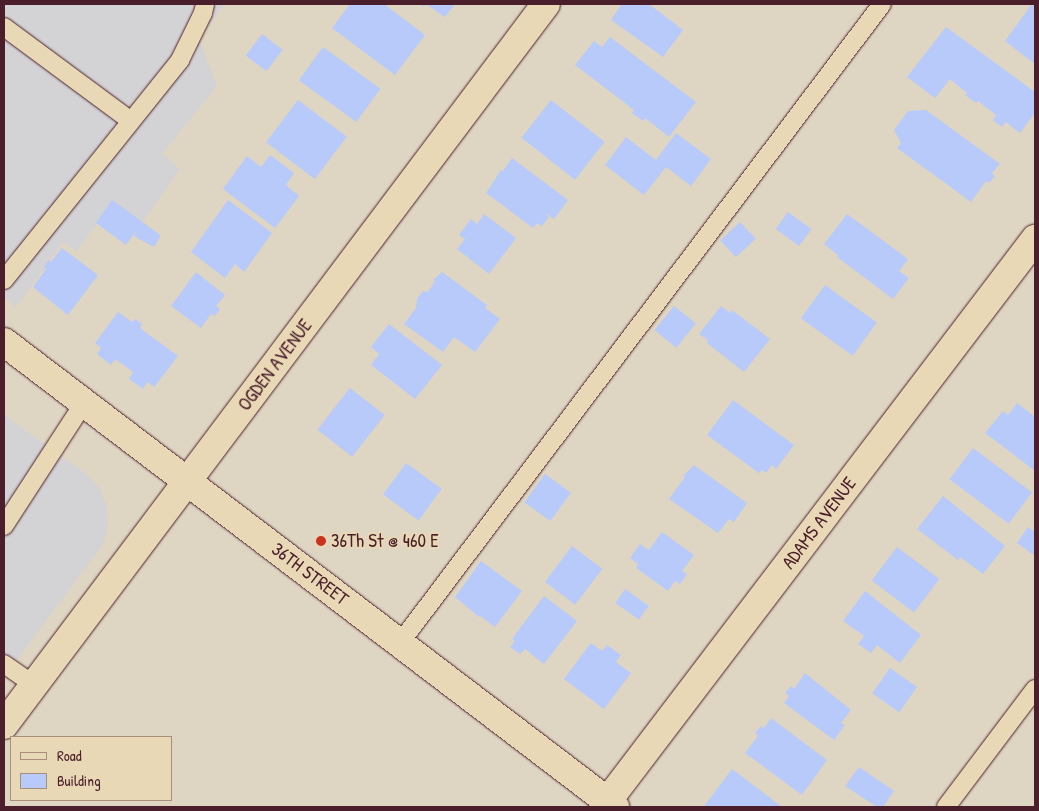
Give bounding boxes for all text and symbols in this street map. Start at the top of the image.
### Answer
street label: OGDEN AVENUE [233,315,317,415]
street label: ADAMS AVENUE [777,473,861,573]
place label: 36Th St @ 460 E [331,530,439,552]
marker: 36Th St @ 460 E [315,535,327,547]
street label: 36TH STREET [267,538,353,610]
legend [10,736,172,801]
text: Road [57,745,82,766]
text: Building [57,770,101,791]

